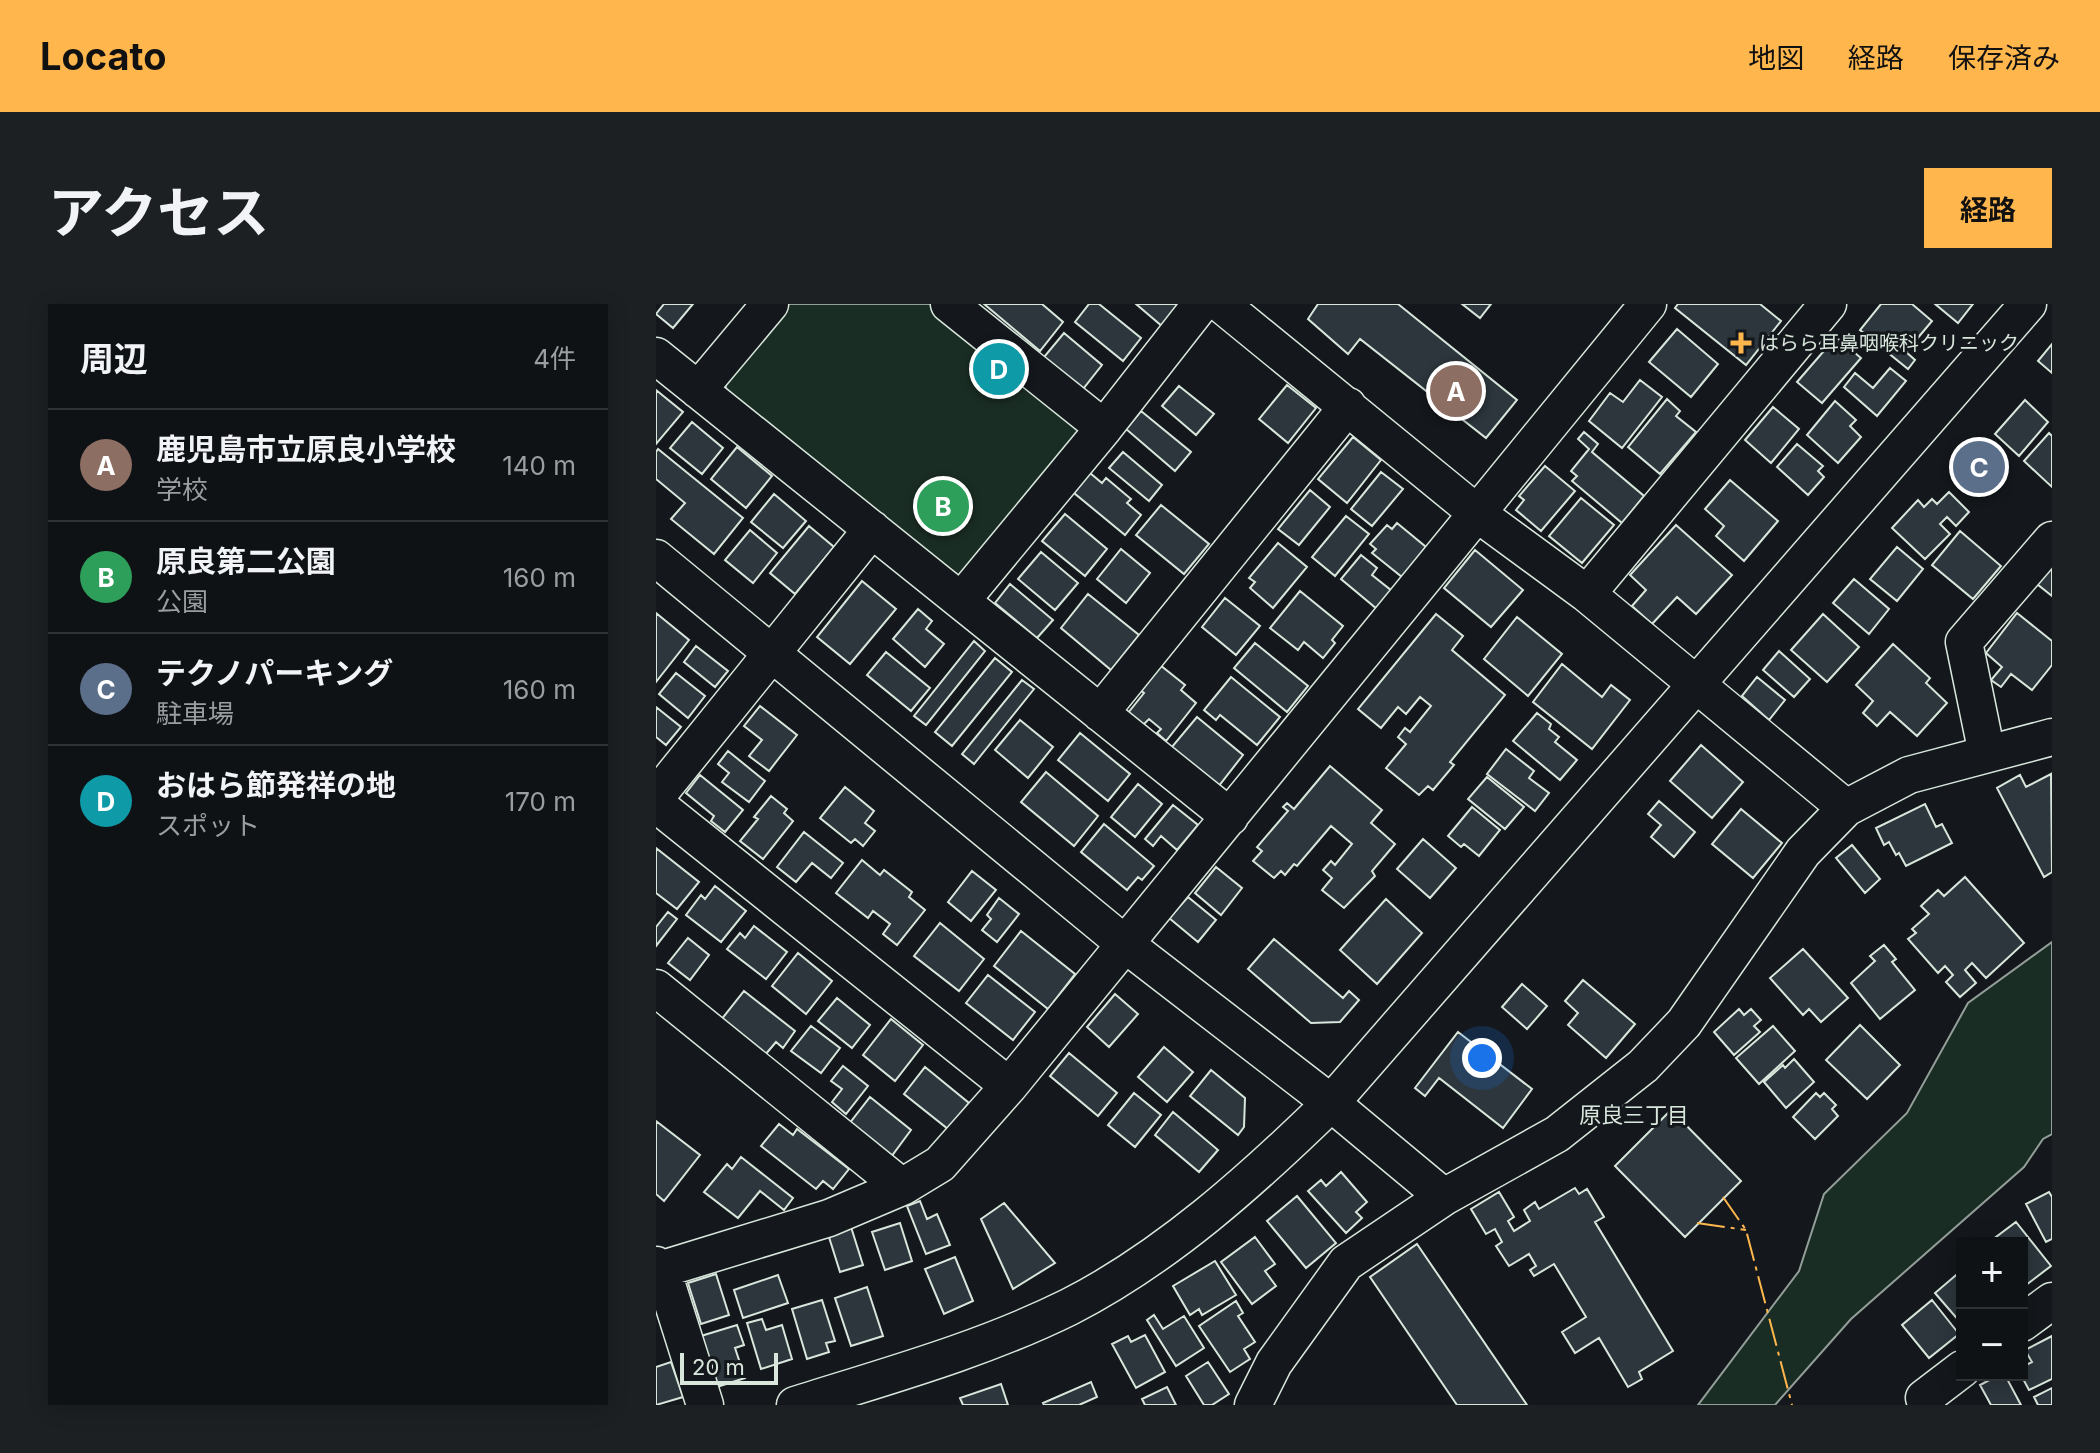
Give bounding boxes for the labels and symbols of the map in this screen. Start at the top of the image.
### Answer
place label: はらら耳鼻咽喉科クリニック [1759,331,2019,355]
marker: はらら耳鼻咽喉科クリニック [1730,332,1752,354]
pin: D [973,339,1025,399]
pin: A [1430,361,1482,421]
pin: C [1953,437,2005,497]
pin: B [917,476,969,536]
your location [1462,1038,1502,1078]
district label: 原良三丁目 [1579,1102,1689,1128]
scale bar [680,1349,778,1385]

